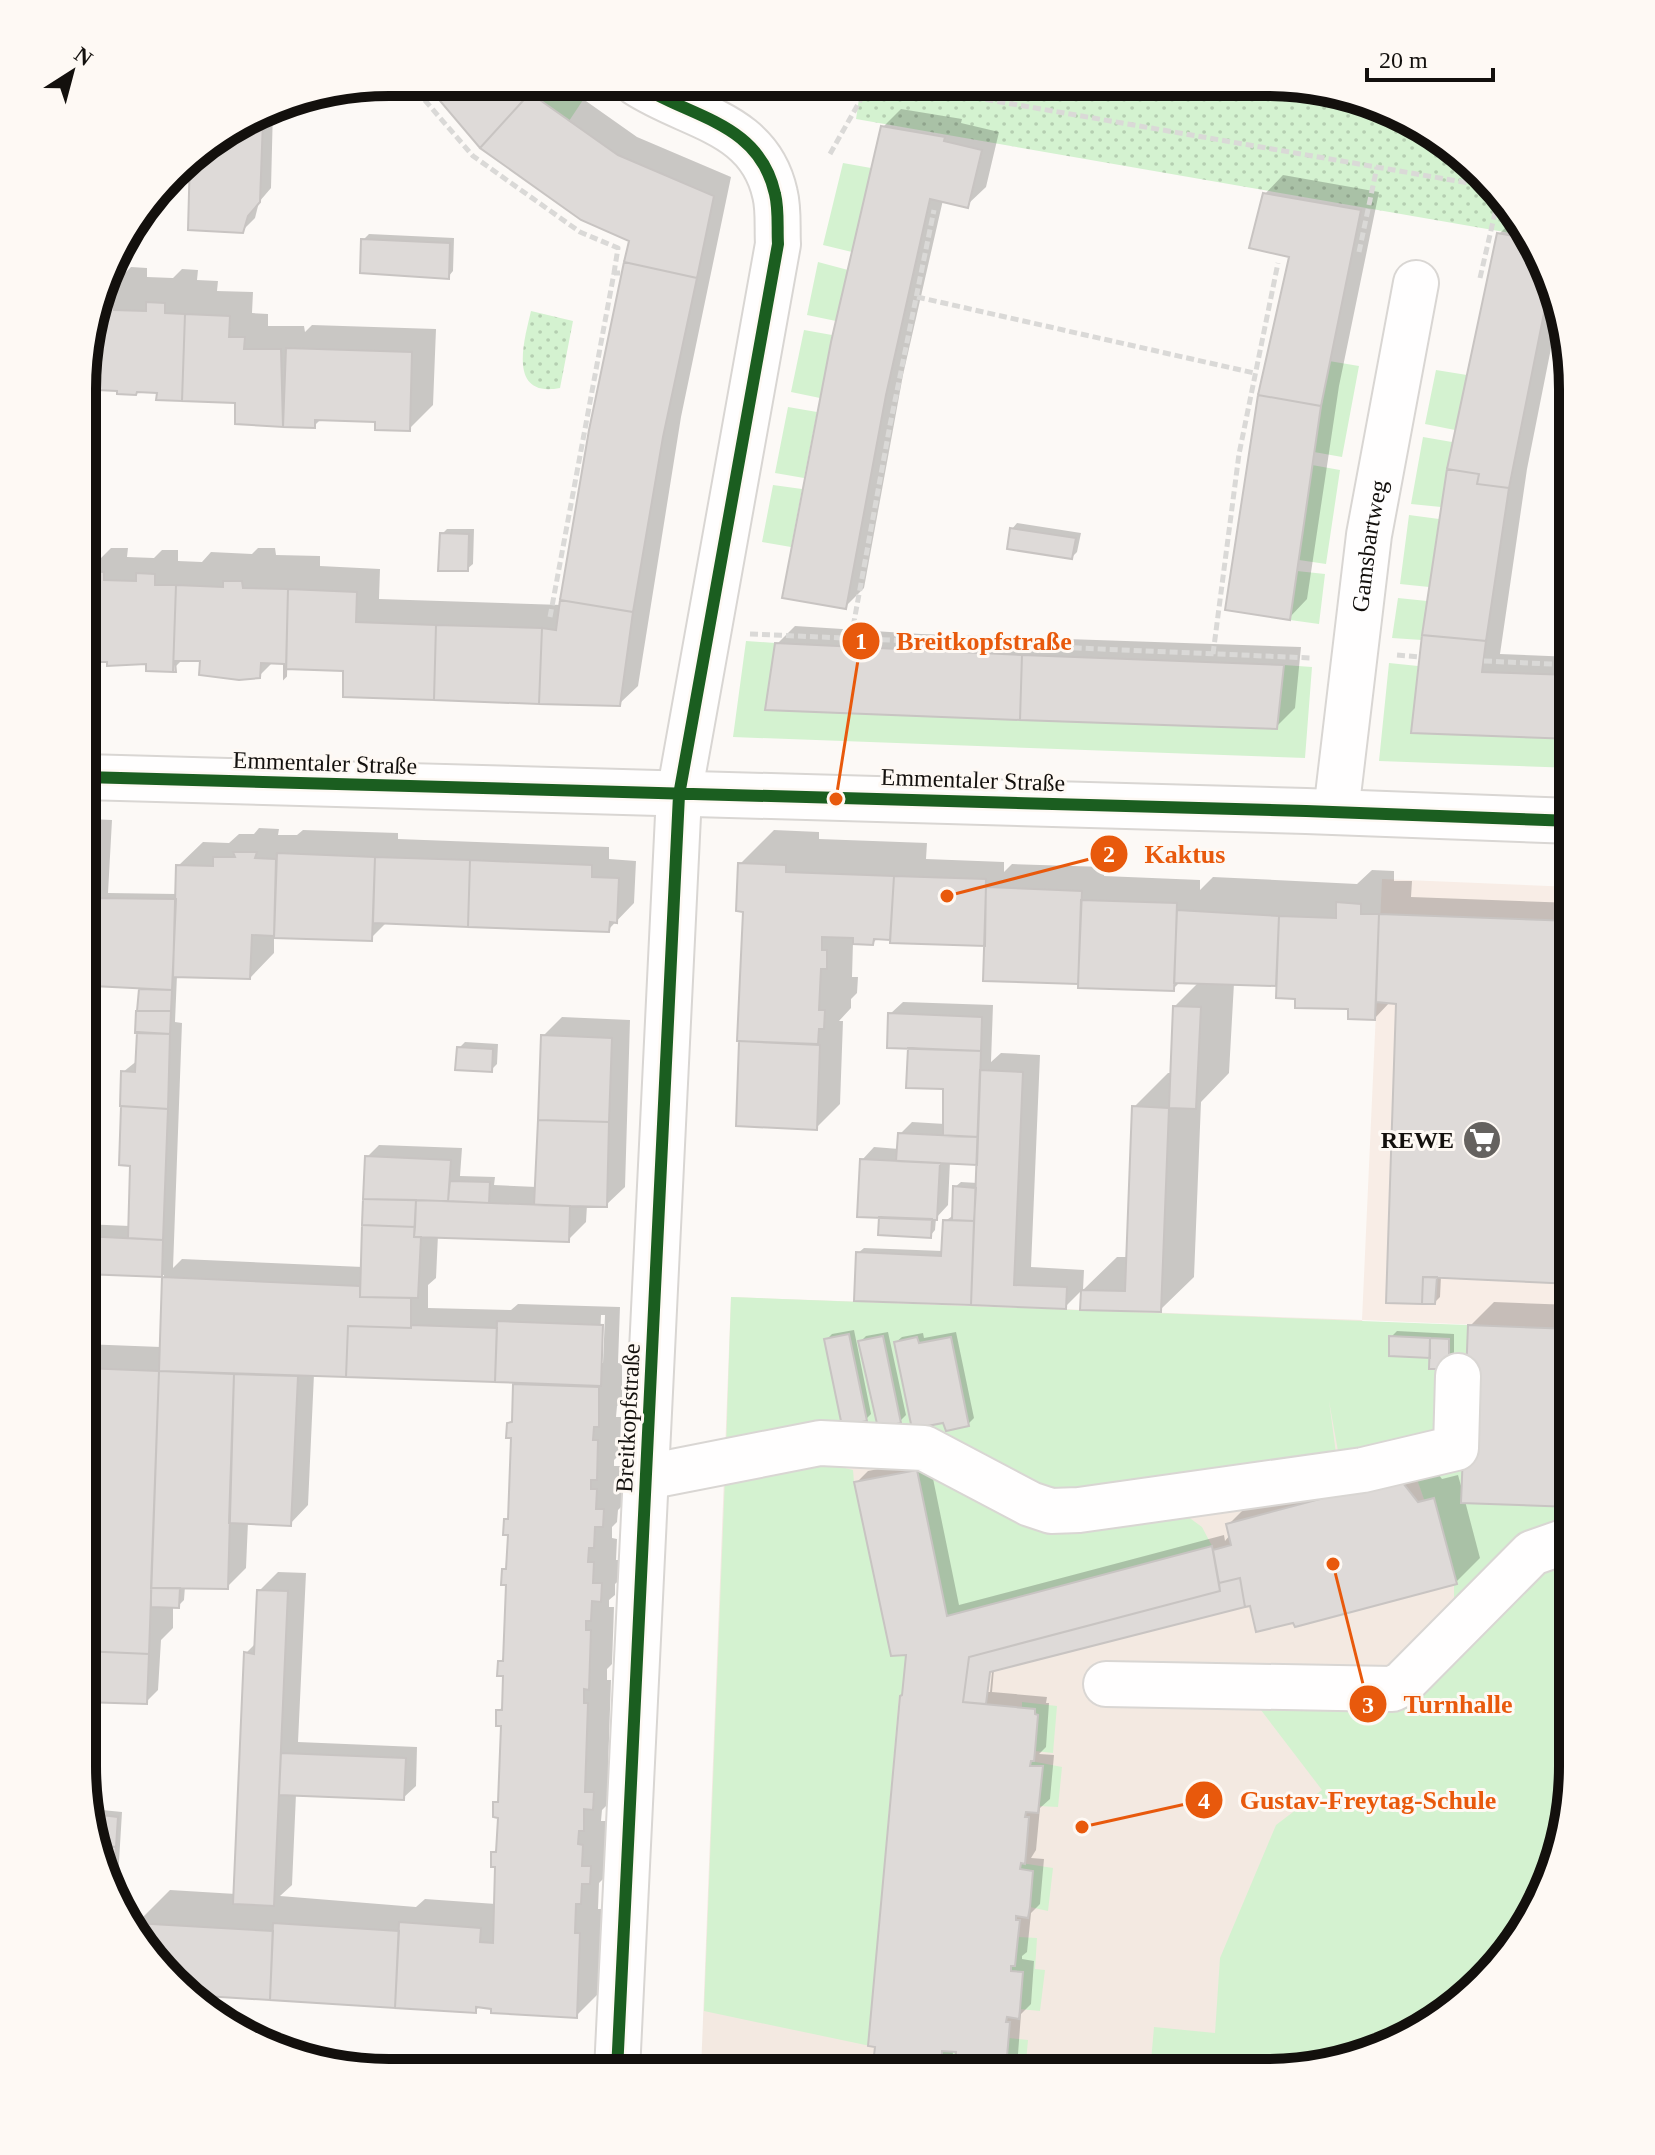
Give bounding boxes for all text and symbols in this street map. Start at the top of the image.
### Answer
north arrow [32,32,112,112]
scale bar [1367,32,1493,82]
text: N [70,41,97,71]
text: 20 m [1379,47,1428,73]
street label: Gamsbartweg [1347,478,1392,614]
callout: Breitkopfstraße [841,616,1088,666]
text: Breitkopfstraße [896,627,1072,656]
text: 1 [855,628,867,654]
street label: Emmentaler Straße [232,747,418,779]
street label: Emmentaler Straße [880,764,1066,796]
callout: Kaktus [1089,829,1242,879]
text: Kaktus [1145,840,1225,869]
text: 2 [1103,841,1115,867]
supermarket icon: REWE [1461,1119,1503,1161]
place label: REWE [1381,1127,1454,1153]
street label: Breitkopfstraße [611,1343,645,1493]
callout: Turnhalle [1348,1679,1529,1729]
text: Turnhalle [1404,1690,1512,1719]
text: 3 [1362,1692,1374,1718]
callout: Gustav-Freytag-Schule [1184,1775,1512,1825]
text: Gustav-Freytag-Schule [1240,1786,1496,1815]
text: 4 [1198,1788,1210,1814]

